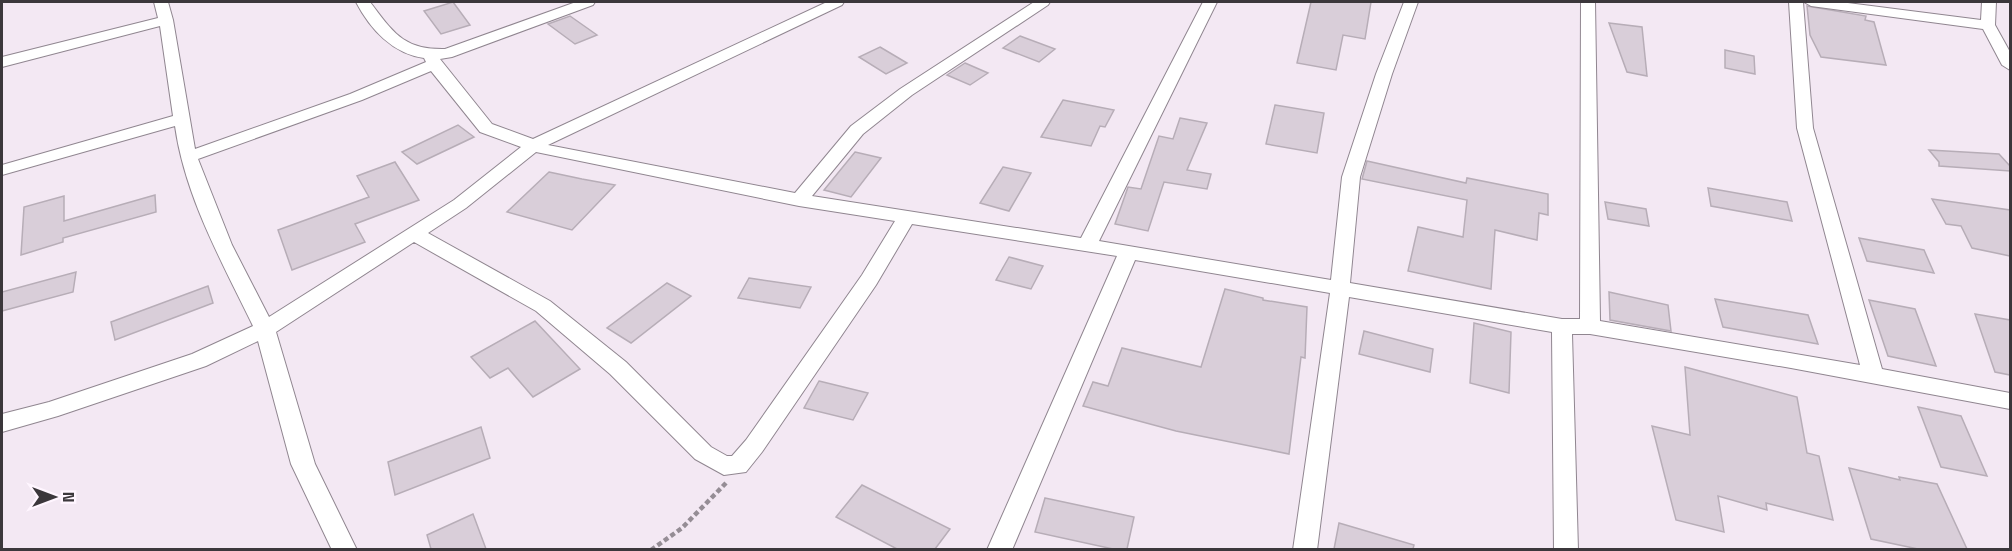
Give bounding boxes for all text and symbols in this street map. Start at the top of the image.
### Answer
north arrow [24,467,84,527]
text: N [58,492,79,502]

